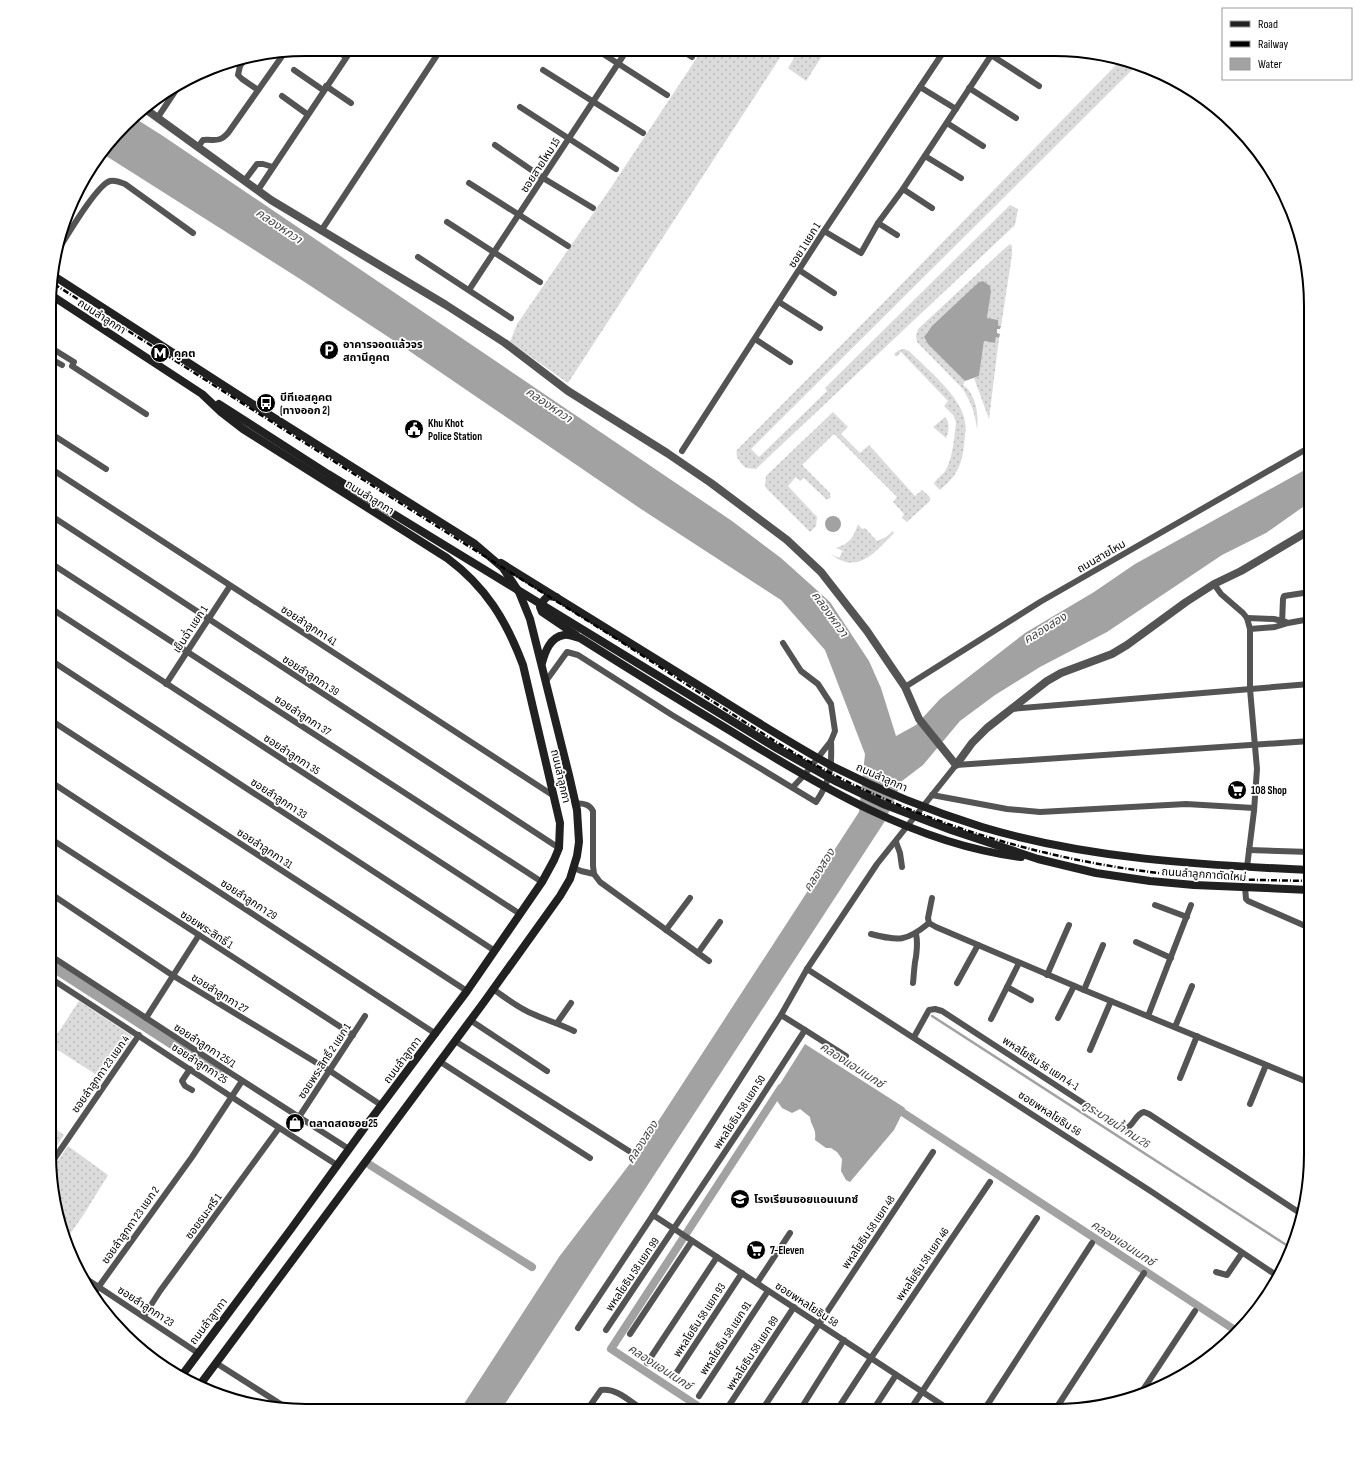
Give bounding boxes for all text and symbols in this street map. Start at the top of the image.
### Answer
legend [1222,8,1352,80]
text: Road [1258,17,1278,32]
text: Railway [1258,37,1289,52]
text: Water [1258,57,1282,72]
street label: ซอยสายไหม 15 [518,135,563,195]
water label: คลองหกวา [253,205,306,248]
street label: ซอย 1 แยก 1 [785,220,824,270]
street label: ถนนลำลูกกา [75,296,128,337]
place label: อาคารจอดแล้วจร สถานีคูคต [343,338,423,364]
parking icon: อาคารจอดแล้วจร สถานีคูคต [318,339,340,361]
metro station icon: คูคต [149,342,171,364]
place label: คูคต [174,347,195,360]
water label: คลองหกวา [523,384,576,427]
place label: บีทีเอสคูคต (ทางออก 2) [280,391,332,417]
bus stop icon: บีทีเอสคูคต (ทางออก 2) [255,392,277,414]
place label: Khu Khot Police Station [428,417,482,443]
public building icon: Khu Khot Police Station [403,418,425,440]
street label: ถนนลำลูกกา [343,477,396,517]
street label: ถนนสายไหม [1075,537,1128,576]
water label: คลองหกวา [808,589,852,641]
street label: เย็นฉ่ำ แยก 1 [169,602,211,655]
street label: ซอยลำลูกกา 41 [278,603,339,648]
water label: คลองสอง [1021,609,1070,647]
street label: ซอยลำลูกกา 39 [280,652,342,699]
street label: ซอยลำลูกกา 37 [272,692,334,739]
street label: ซอยลำลูกกา 35 [261,731,322,777]
street label: ถนนลำลูกกา [548,748,573,804]
street label: ถนนลำลูกกา [854,760,909,795]
street label: ซอยลำลูกกา 33 [248,775,310,822]
supermarket icon: 108 Shop [1226,779,1248,801]
place label: 108 Shop [1251,784,1287,797]
street label: ซอยลำลูกกา 31 [234,826,295,871]
water label: คลองสอง [800,846,839,894]
street label: ถนนลำลูกกาตัดใหม่ [1161,865,1247,884]
street label: ซอยลำลูกกา 29 [218,876,280,923]
street label: ซอยพระสิทธิ์ 1 [178,907,236,951]
street label: ซอยลำลูกกา 27 [189,971,251,1016]
street label: ซอยลำลูกกา 25/1 [171,1020,239,1070]
street label: ซอยพระสิทธิ์ 2 แยก 1 [295,1021,354,1101]
street label: ซอยลำลูกกา 23 แยก 4 [69,1033,132,1116]
street label: พหลโยธิน 56 แยก 4-1 [1000,1034,1082,1093]
street label: ถนนลำลูกกา [381,1035,424,1086]
water label: คลองแอนเนกซ์ [817,1039,888,1093]
street label: ซอยลำลูกกา 25 [169,1040,231,1086]
street label: พหลโยธิน 58 แยก 50 [711,1073,768,1152]
street label: ซอยพหลโยธิน 56 [1016,1088,1084,1139]
water label: คูระบายน้ำ กม.26 [1079,1095,1154,1152]
shop icon: ตลาดสดซอย25 [284,1112,306,1134]
place label: ตลาดสดซอย25 [309,1117,378,1130]
water label: คลองสอง [623,1118,662,1166]
street label: ซอยลำลูกกา 23 แยก 2 [99,1184,162,1267]
school or university icon: โรงเรียนซอยแอนเนกซ์ [729,1188,751,1210]
street label: ซอยธนะศรี 1 [182,1191,224,1242]
place label: โรงเรียนซอยแอนเนกซ์ [754,1193,858,1206]
street label: พหลโยธิน 58 แยก 48 [839,1193,898,1271]
water label: คลองแอนเนกซ์ [1088,1217,1159,1271]
street label: พหลโยธิน 58 แยก 46 [893,1225,952,1303]
street label: พหลโยธิน 58 แยก 99 [603,1235,662,1314]
supermarket icon: 7-Eleven [745,1239,767,1261]
place label: 7-Eleven [770,1244,804,1257]
street label: ซอยพหลโยธิน 58 [773,1279,841,1330]
street label: พหลโยธิน 58 แยก 93 [671,1280,728,1360]
street label: ซอยลำลูกกา 23 [115,1283,177,1330]
street label: ถนนลำลูกกา [187,1296,230,1347]
street label: พหลโยธิน 58 แยก 91 [697,1299,754,1377]
street label: พหลโยธิน 58 แยก 89 [724,1314,781,1393]
water label: คลองแอนเนกซ์ [625,1341,696,1395]

